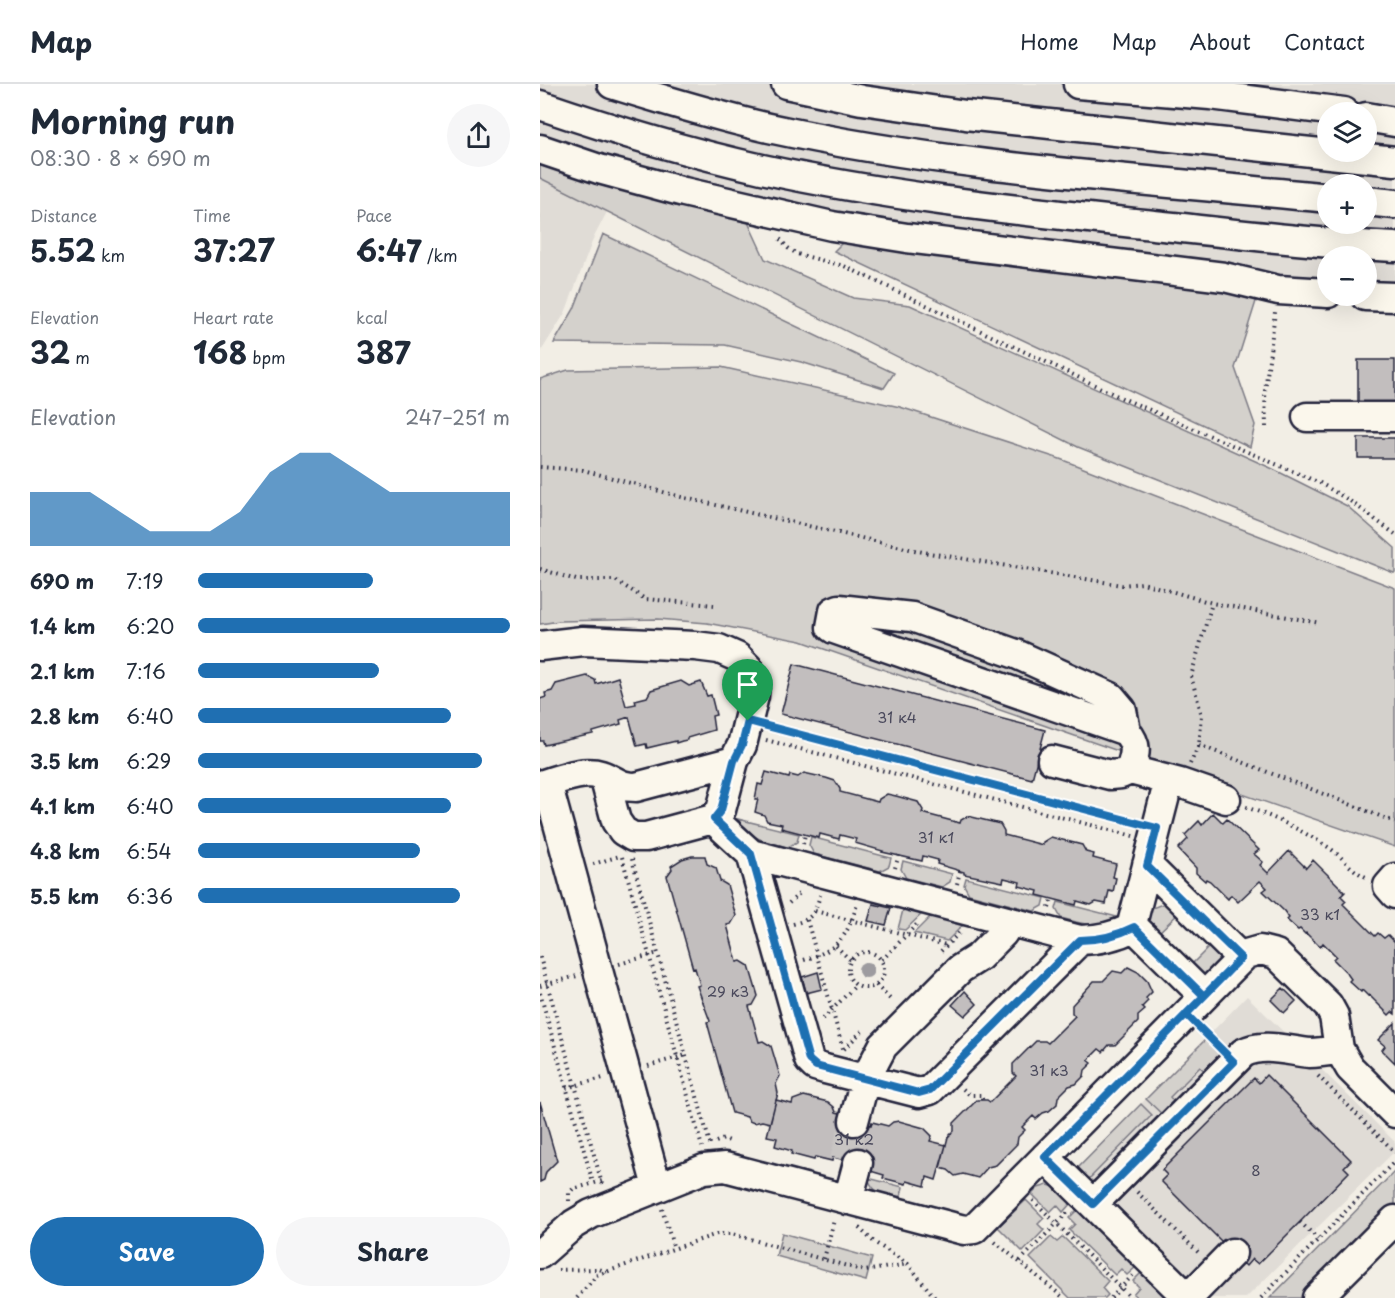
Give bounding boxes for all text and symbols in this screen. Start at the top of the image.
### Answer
text: Map [30,20,92,63]
text: Home [1020,25,1079,57]
text: Map [1112,25,1157,57]
text: About [1190,25,1251,57]
text: Contact [1284,25,1365,57]
text: Morning run [30,95,235,145]
map controls [1317,102,1377,306]
button: layers [1317,102,1377,162]
button: share [447,104,510,167]
text: 08:30 · 8 × 690 m [30,143,211,173]
button: + [1317,174,1377,234]
text: Distance [30,203,97,227]
text: Time [193,203,231,227]
text: Pace [356,203,392,227]
text: 5.52 [30,227,96,272]
text: 37:27 [193,227,275,272]
text: 6:47 [356,227,422,272]
text: km [96,243,125,267]
text: /km [422,243,458,267]
button: − [1317,246,1377,306]
text: Elevation [30,305,99,329]
text: Heart rate [193,305,274,329]
text: kcal [356,305,388,329]
text: 32 [30,329,70,374]
text: 168 [193,329,247,374]
text: 387 [356,329,411,374]
text: m [70,345,90,369]
text: bpm [247,345,286,369]
text: Elevation [30,402,116,432]
text: 247–251 m [405,402,510,432]
text: 690 m [30,566,94,596]
text: 7:19 [126,566,163,596]
text: 1.4 km [30,611,96,641]
text: 6:20 [126,611,174,641]
text: 2.1 km [30,656,95,686]
text: 7:16 [126,656,166,686]
pin [722,659,773,721]
icon: arrive [731,668,764,701]
text: 2.8 km [30,701,99,731]
text: 6:40 [126,701,174,731]
house number: 31 к4 [877,705,917,728]
text: 3.5 km [30,746,99,776]
text: 6:29 [126,746,171,776]
text: 4.1 km [30,791,95,821]
text: 6:40 [126,791,174,821]
house number: 31 к1 [918,825,954,848]
text: 4.8 km [30,836,100,866]
text: 6:54 [126,836,172,866]
text: 5.5 km [30,881,99,911]
text: 6:36 [126,881,173,911]
house number: 33 к1 [1300,902,1340,925]
house number: 29 к3 [707,979,749,1002]
house number: 31 к3 [1029,1058,1069,1081]
house number: 31 к2 [834,1127,874,1150]
house number: 8 [1251,1158,1261,1181]
button: Save [30,1217,264,1286]
button: Share [276,1217,510,1286]

